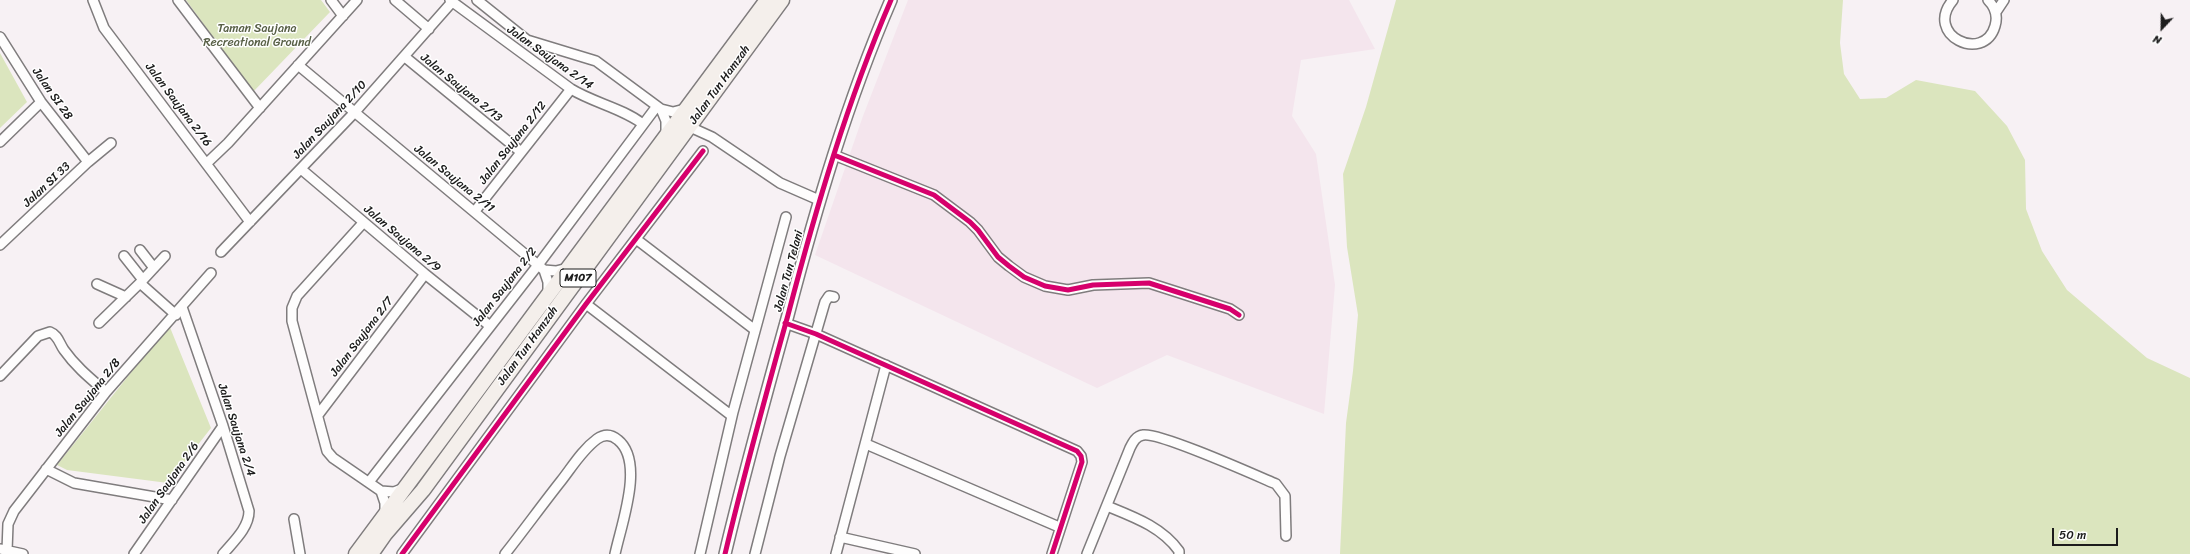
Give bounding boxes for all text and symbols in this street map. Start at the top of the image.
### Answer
north arrow [2142,8,2182,48]
park label: Taman Saujana Recreational Ground [203,22,311,50]
street label: Jalan Saujana 2/14 [504,23,596,93]
text: N [2150,29,2164,50]
street label: Jalan Tun Hamzah [687,43,753,127]
street label: Jalan Saujana 2/13 [417,51,505,125]
street label: Jalan Saujana 2/16 [142,60,214,150]
street label: Jalan SI 28 [29,65,75,123]
street label: Jalan Saujana 2/10 [290,78,370,162]
street label: Jalan Saujana 2/12 [476,99,550,187]
street label: Jalan Saujana 2/11 [411,142,497,216]
street label: Jalan SI 33 [20,160,74,210]
street label: Jalan Saujana 2/9 [360,202,444,276]
street label: Jalan Tun Telani [771,229,807,313]
street label: Jalan Saujana 2/2 [470,245,540,329]
road number: M107 [560,269,596,287]
street label: Jalan Saujana 2/7 [327,294,397,380]
street label: Jalan Tun Hamzah [495,304,561,388]
street label: Jalan Saujana 2/8 [52,356,124,440]
street label: Jalan Saujana 2/4 [214,382,258,478]
street label: Jalan Saujana 2/6 [136,440,202,526]
scale bar [2054,520,2120,546]
text: 50 m [2059,524,2086,546]

